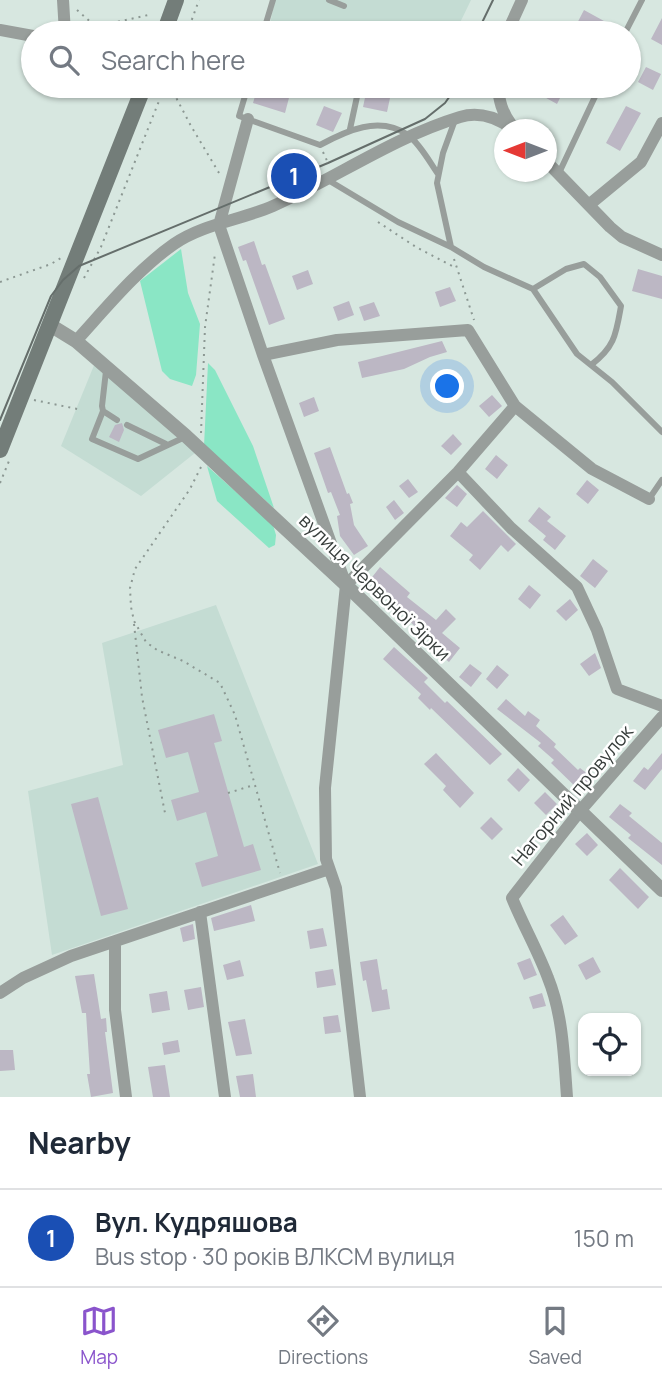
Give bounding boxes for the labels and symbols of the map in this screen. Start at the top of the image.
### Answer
north arrow [494,119,557,182]
pin: 1 [271,150,317,202]
your location [430,369,464,403]
street label: вулиця Червоної Зірки [293,508,457,666]
street label: Нагорний провулок [505,719,639,871]

